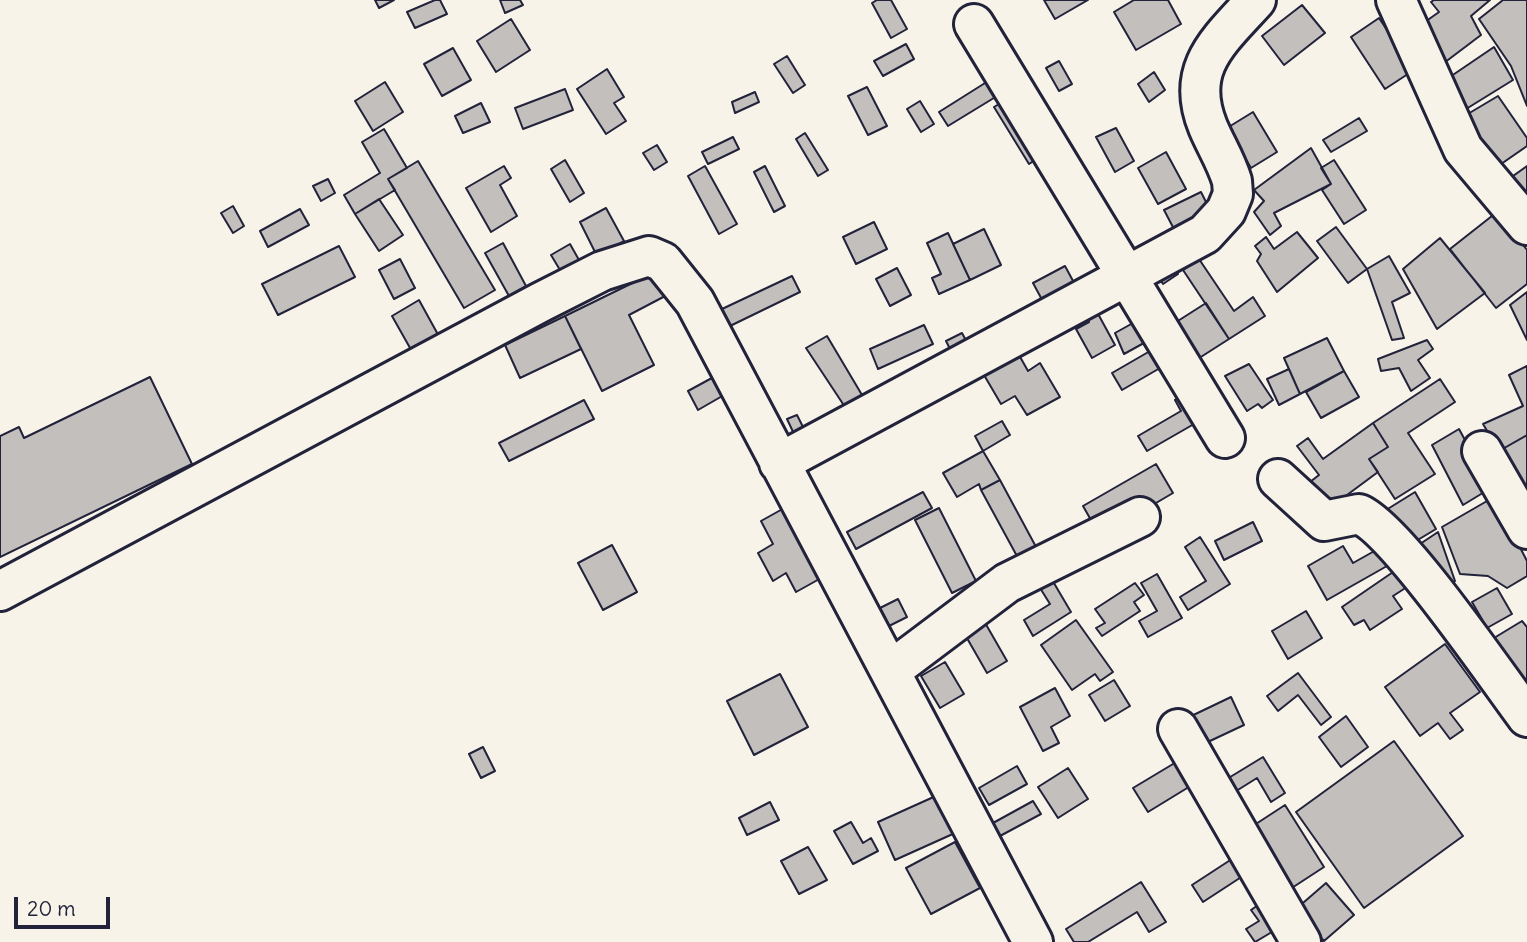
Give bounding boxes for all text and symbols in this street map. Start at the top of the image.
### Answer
scale bar [18,883,114,927]
text: 20 m [27,895,76,922]

